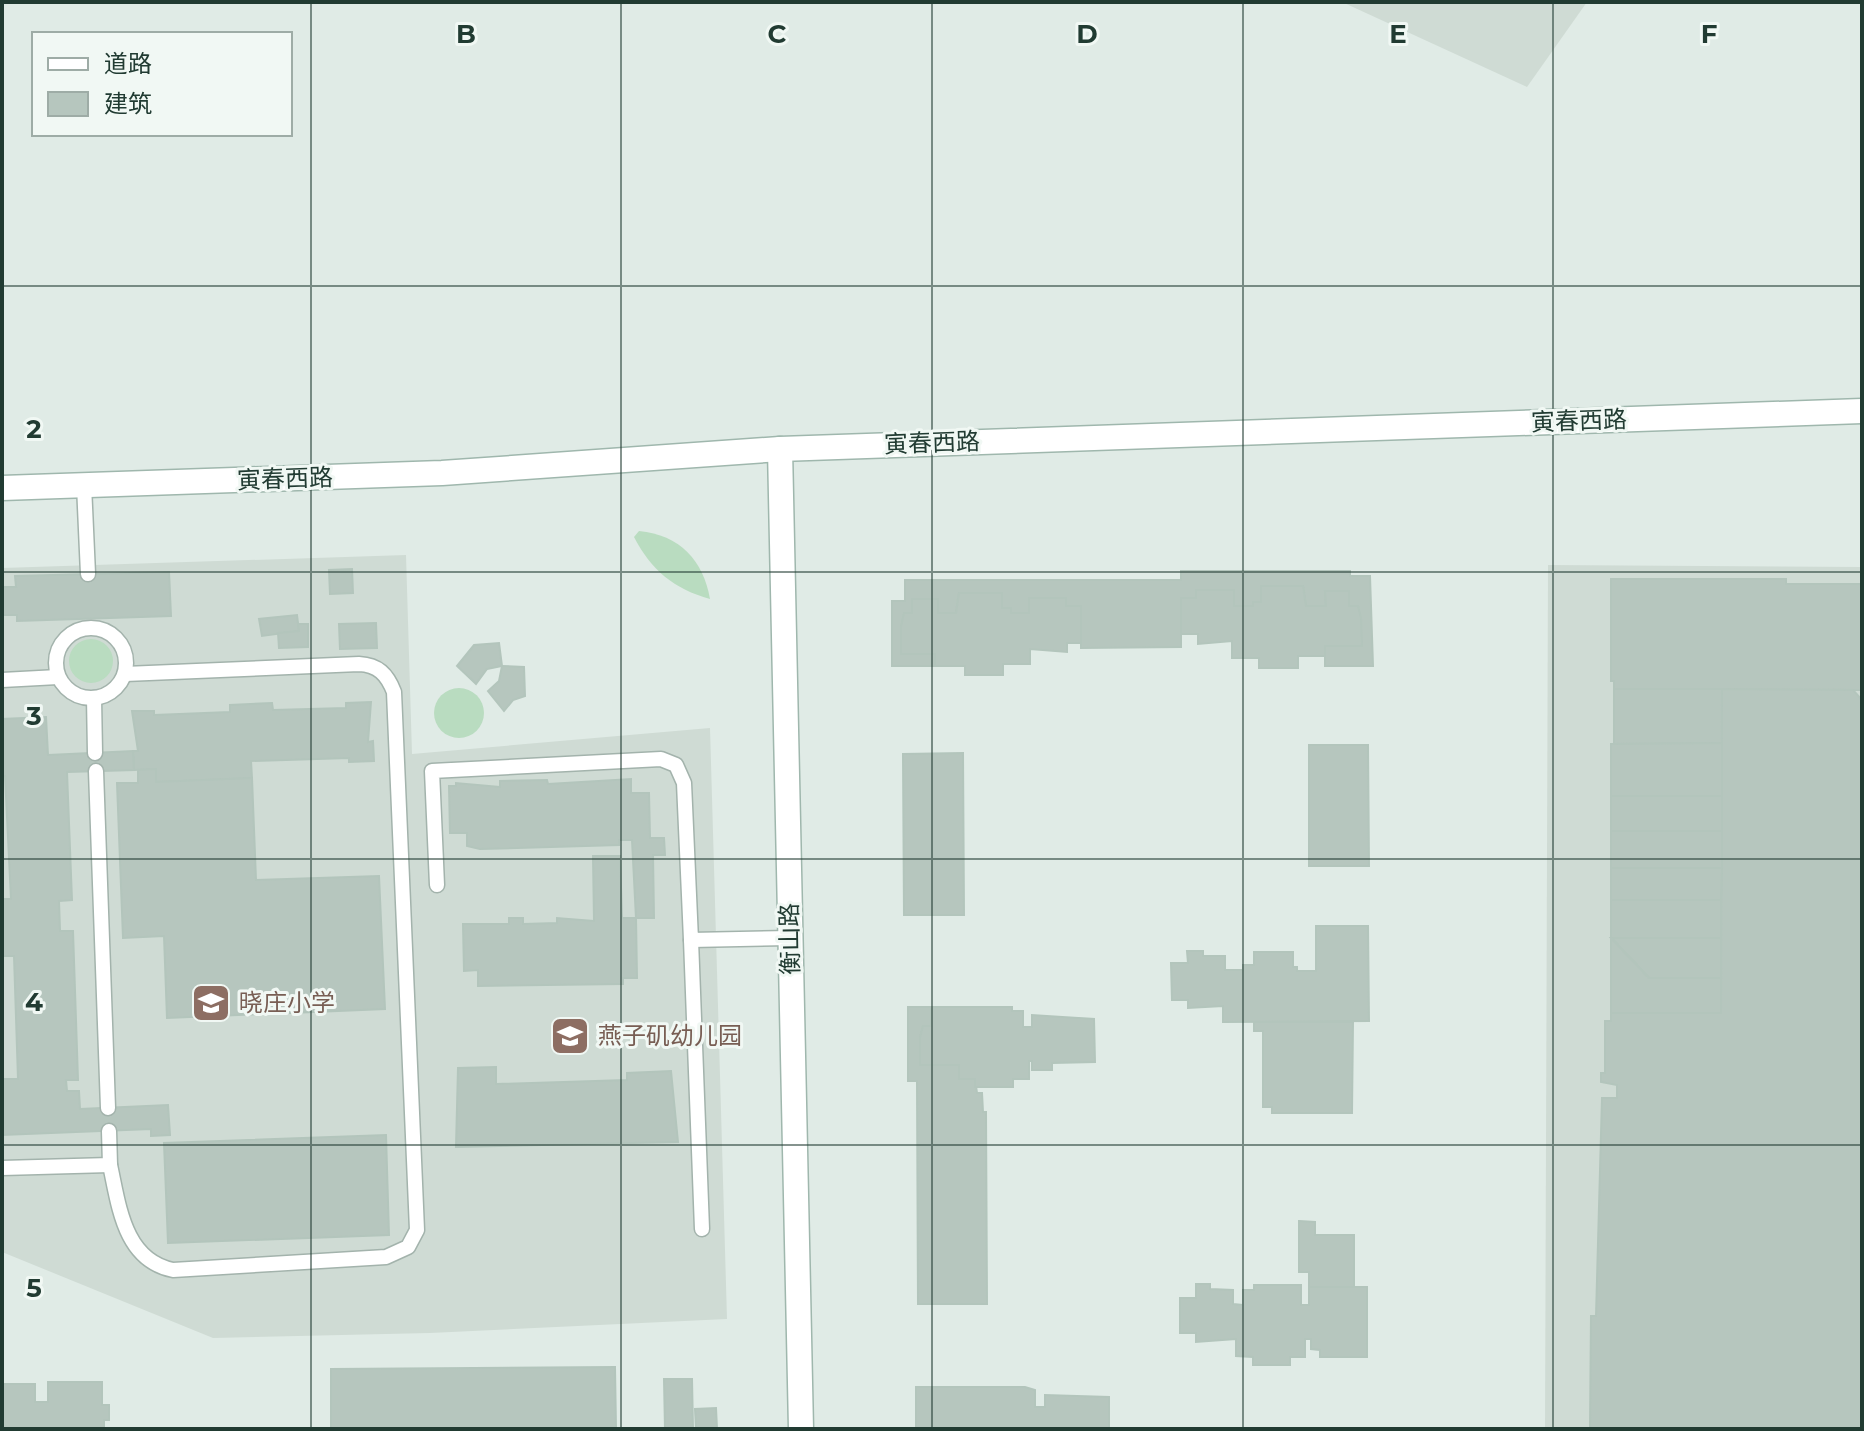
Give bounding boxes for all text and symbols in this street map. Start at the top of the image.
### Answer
text: B [456,18,476,50]
text: C [768,18,787,50]
text: D [1076,18,1098,50]
text: E [1389,18,1407,50]
text: F [1701,18,1717,50]
legend [32,32,292,136]
text: 道路 [104,49,152,78]
text: 建筑 [104,89,152,118]
street label: 寅春西路 [1531,404,1627,437]
text: 2 [26,413,42,445]
street label: 寅春西路 [884,426,980,459]
street label: 寅春西路 [237,462,333,495]
text: 3 [25,700,42,732]
street label: 衡山路 [774,903,805,975]
school or university icon: 晓庄小学 [190,982,232,1024]
text: 4 [25,986,43,1018]
place label: 晓庄小学 [239,988,335,1017]
school or university icon: 燕子矶幼儿园 [549,1015,591,1057]
place label: 燕子矶幼儿园 [598,1021,742,1050]
text: 5 [26,1272,42,1304]

